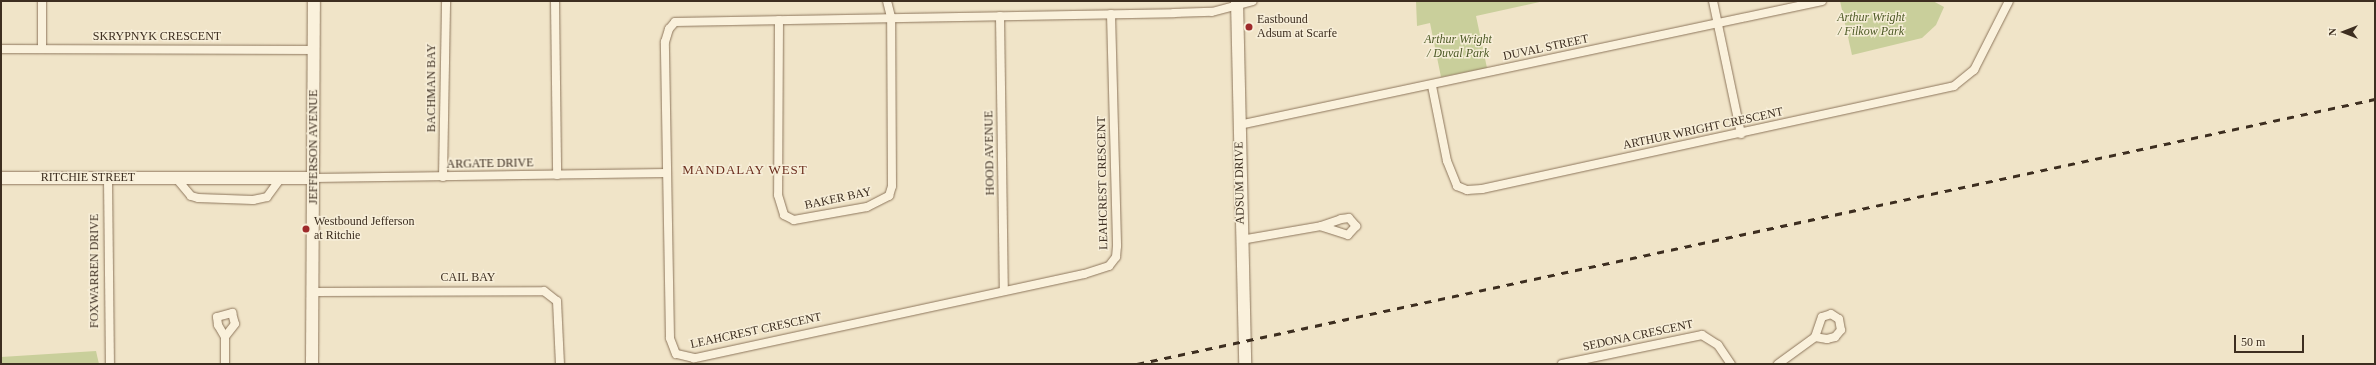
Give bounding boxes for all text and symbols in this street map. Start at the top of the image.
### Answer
park label: Arthur Wright / Filkow Park [1837,11,1905,39]
north arrow [2324,12,2364,52]
place label: Eastbound Adsum at Scarfe [1257,13,1337,41]
marker: Eastbound Adsum at Scarfe [1244,22,1254,32]
text: N [2326,28,2338,36]
street label: SKRYPNYK CRESCENT [93,30,221,44]
street label: DUVAL STREET [1502,32,1590,64]
park label: Arthur Wright / Duval Park [1424,33,1492,61]
street label: BACHMAN BAY [425,44,439,132]
street label: JEFFERSON AVENUE [307,89,321,205]
street label: ARTHUR WRIGHT CRESCENT [1621,105,1785,153]
street label: HOOD AVENUE [982,110,998,196]
street label: LEAHCREST CRESCENT [1095,116,1111,250]
street label: ADSUM DRIVE [1232,141,1248,225]
street label: ARGATE DRIVE [446,156,534,172]
district label: MANDALAY WEST [682,162,808,178]
street label: RITCHIE STREET [41,171,135,185]
street label: BAKER BAY [803,185,873,213]
street label: FOXWARREN DRIVE [88,214,102,328]
place label: Westbound Jefferson at Ritchie [314,215,414,243]
marker: Westbound Jefferson at Ritchie [301,224,311,234]
street label: CAIL BAY [440,271,496,285]
street label: LEAHCREST CRESCENT [689,310,823,352]
street label: SEDONA CRESCENT [1581,317,1695,355]
scale bar [2236,327,2306,353]
text: 50 m [2241,335,2265,349]

